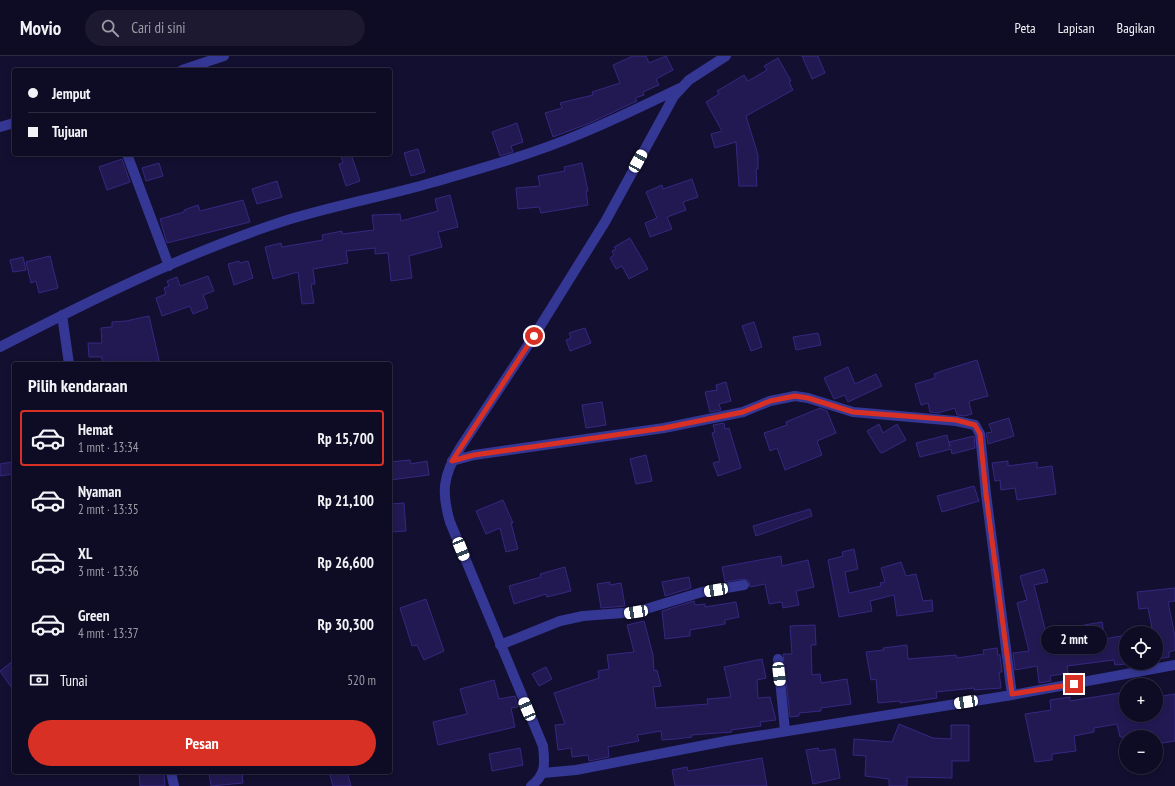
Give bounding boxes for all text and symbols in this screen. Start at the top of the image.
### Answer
search box [85,10,365,46]
text: Movio [20,16,61,40]
icon: search [99,17,121,39]
text: Cari di sini [131,18,186,37]
text: Peta [1015,19,1036,37]
text: Lapisan [1058,19,1095,37]
text: Bagikan [1117,19,1155,37]
text: Jemput [52,84,90,103]
text: Tujuan [52,122,88,141]
car [627,148,649,174]
route start [525,327,543,345]
text: Pilih kendaraan [28,374,128,397]
icon: car [30,420,66,456]
text: Hemat [78,420,113,439]
text: Rp 15,700 [318,429,374,448]
text: 1 mnt · 13:34 [78,439,139,456]
icon: car [30,482,66,518]
text: Nyaman [78,482,121,501]
text: Rp 21,100 [318,491,374,510]
text: 2 mnt · 13:35 [78,501,139,518]
car [451,536,471,562]
icon: car [30,544,66,580]
text: XL [78,544,92,563]
text: Rp 26,600 [318,553,374,572]
text: 3 mnt · 13:36 [78,563,139,580]
car [703,582,729,598]
car [623,604,649,620]
icon: car [30,606,66,642]
text: Green [78,606,110,625]
text: Rp 30,300 [318,615,374,634]
text: 4 mnt · 13:37 [78,625,139,642]
callout: 2 mnt [1041,626,1107,654]
map controls [1119,626,1163,774]
button: locate [1119,626,1163,670]
text: 2 mnt [1060,631,1088,648]
car [772,661,786,687]
icon: cash [28,669,50,691]
text: Tunai [60,671,88,690]
text: 520 m [347,672,376,689]
route end [1065,675,1083,693]
button: + [1119,678,1163,722]
car [953,694,979,710]
car [517,696,537,722]
button: Pesan [28,720,376,766]
button: − [1119,730,1163,774]

